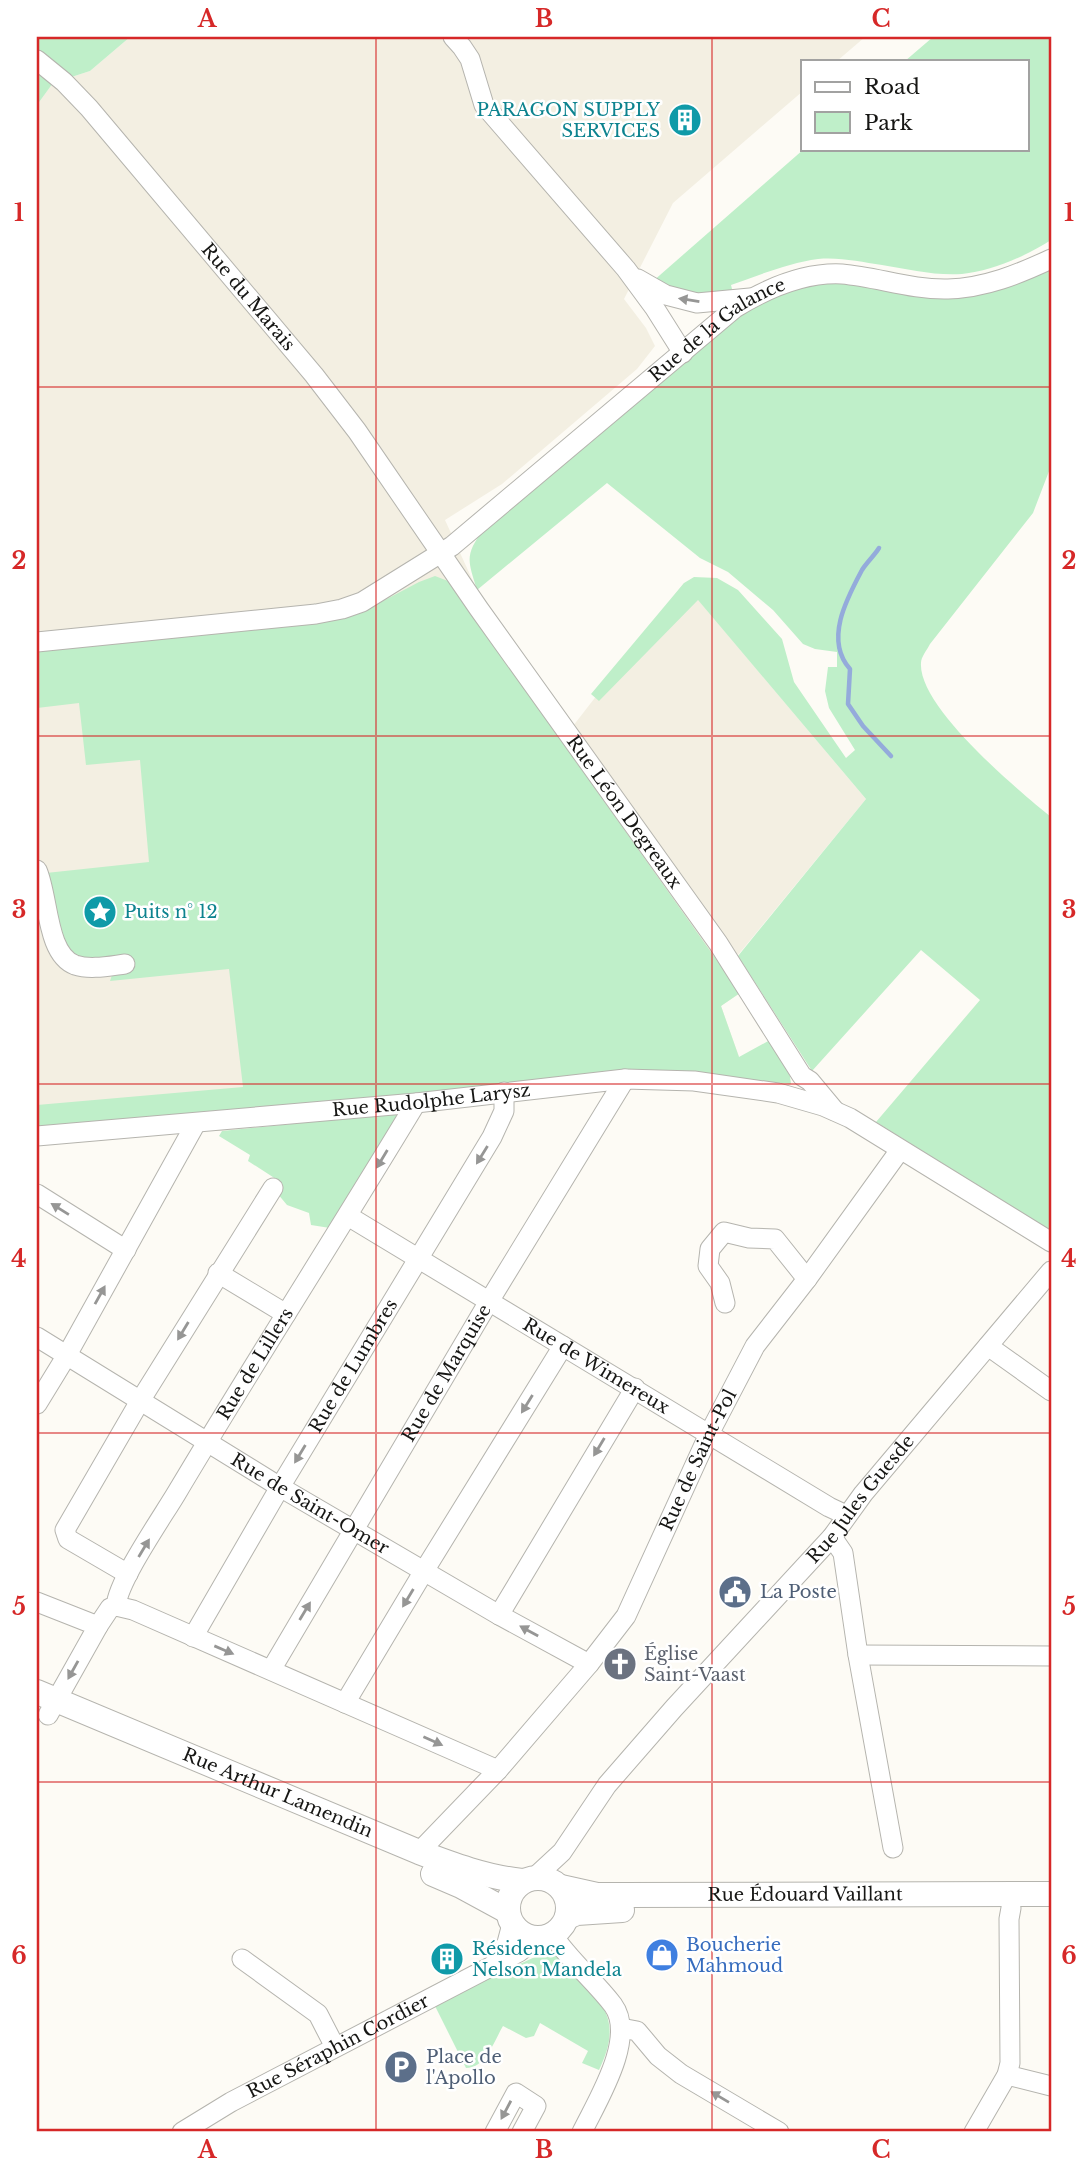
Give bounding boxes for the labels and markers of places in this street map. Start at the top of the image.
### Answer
place label: PARAGON SUPPLY SERVICES [477,99,661,142]
building icon: PARAGON SUPPLY SERVICES [666,101,704,139]
place icon: Puits n° 12 [81,893,119,931]
place label: Puits n° 12 [124,901,218,923]
public building icon: La Poste [716,1573,754,1611]
place label: La Poste [760,1581,837,1603]
place label: Église Saint-Vaast [644,1642,746,1686]
church icon: Église Saint-Vaast [601,1645,639,1683]
place label: Boucherie Mahmoud [686,1934,783,1977]
shop icon: Boucherie Mahmoud [643,1936,681,1974]
place label: Résidence Nelson Mandela [472,1938,622,1981]
building icon: Résidence Nelson Mandela [428,1940,466,1978]
place label: Place de l'Apollo [426,2046,502,2089]
parking icon: Place de l'Apollo [382,2048,420,2086]

